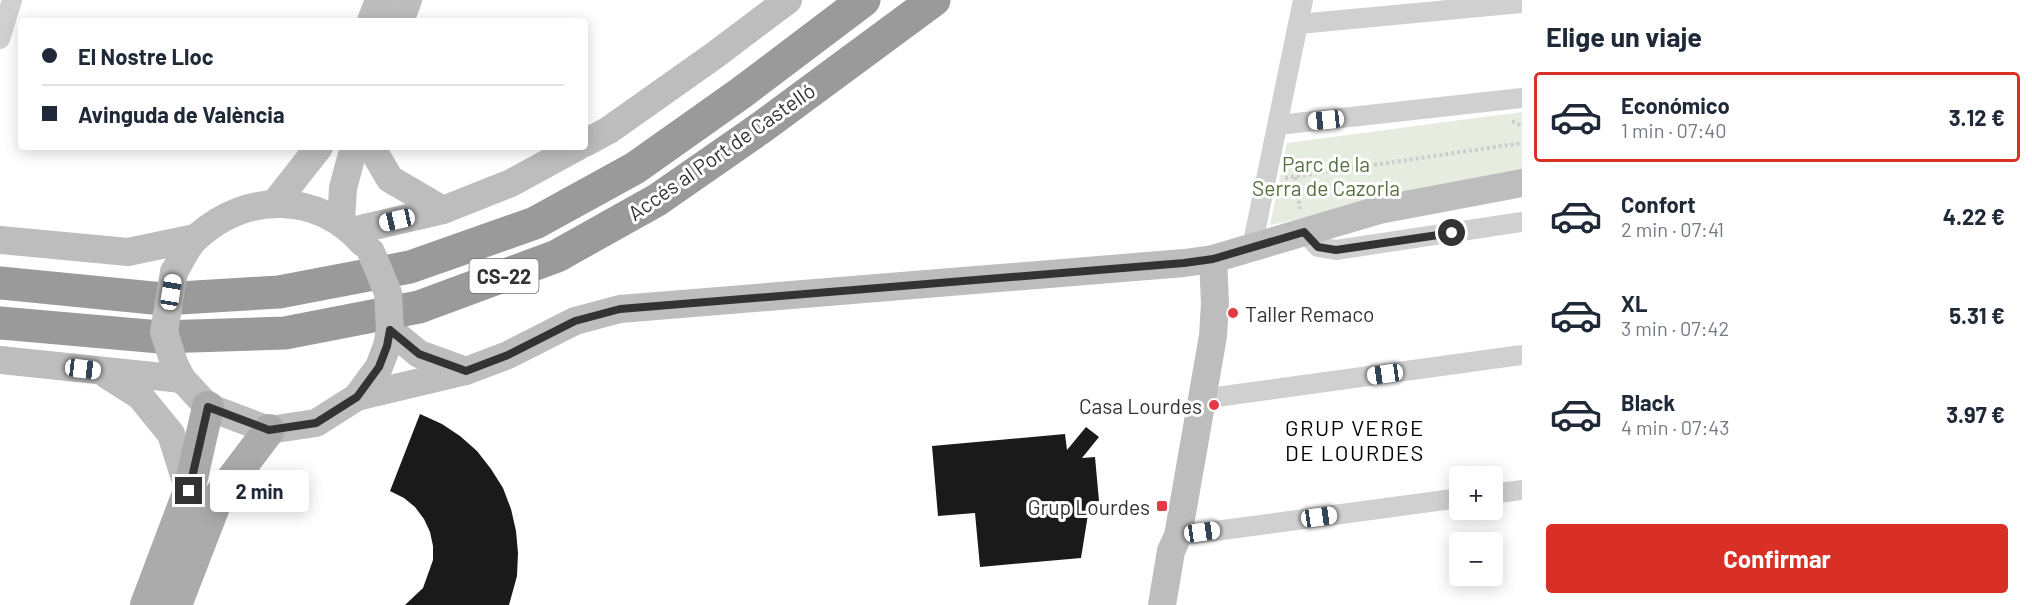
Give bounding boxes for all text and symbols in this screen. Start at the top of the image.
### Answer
text: Elige un viaje [1546,20,1702,52]
text: El Nostre Lloc [78,43,213,69]
street label: Accés al Port de Castelló [623,77,819,225]
icon: car [1549,90,1603,144]
text: Económico [1621,92,1730,118]
text: Avinguda de València [78,101,285,127]
text: 3.12 € [1949,104,2005,130]
car [1307,109,1345,131]
text: 1 min · 07:40 [1621,118,1726,142]
park label: Parc de la Serra de Cazorla [1252,151,1400,200]
icon: car [1549,189,1603,243]
text: Confort [1621,191,1696,217]
text: 4.22 € [1943,203,2005,229]
car [377,207,417,233]
text: 2 min · 07:41 [1621,217,1724,241]
route start [1438,219,1465,246]
road number: CS-22 [470,259,538,293]
car [159,273,183,311]
icon: car [1549,288,1603,342]
text: XL [1621,290,1647,316]
place label: Taller Remaco [1245,301,1374,326]
text: 5.31 € [1949,302,2005,328]
marker: Taller Remaco [1226,306,1240,320]
text: 3 min · 07:42 [1621,316,1729,340]
car [64,358,102,380]
car [1366,363,1404,385]
icon: car [1549,387,1603,441]
text: Black [1621,389,1675,415]
place label: Casa Lourdes [1079,393,1202,418]
marker: Casa Lourdes [1207,398,1221,412]
text: 3.97 € [1946,401,2005,427]
district label: GRUP VERGE DE LOURDES [1285,414,1425,465]
text: 4 min · 07:43 [1621,415,1730,439]
map controls [1449,466,1503,586]
button: + [1449,466,1503,520]
callout: 2 min [210,470,309,512]
route end [175,477,202,504]
text: 2 min [236,479,283,503]
place label: Grup Lourdes [1028,494,1150,519]
marker: Grup Lourdes [1155,499,1169,513]
car [1300,506,1338,528]
car [1183,521,1221,543]
button: Confirmar [1546,524,2008,593]
button: − [1449,532,1503,586]

